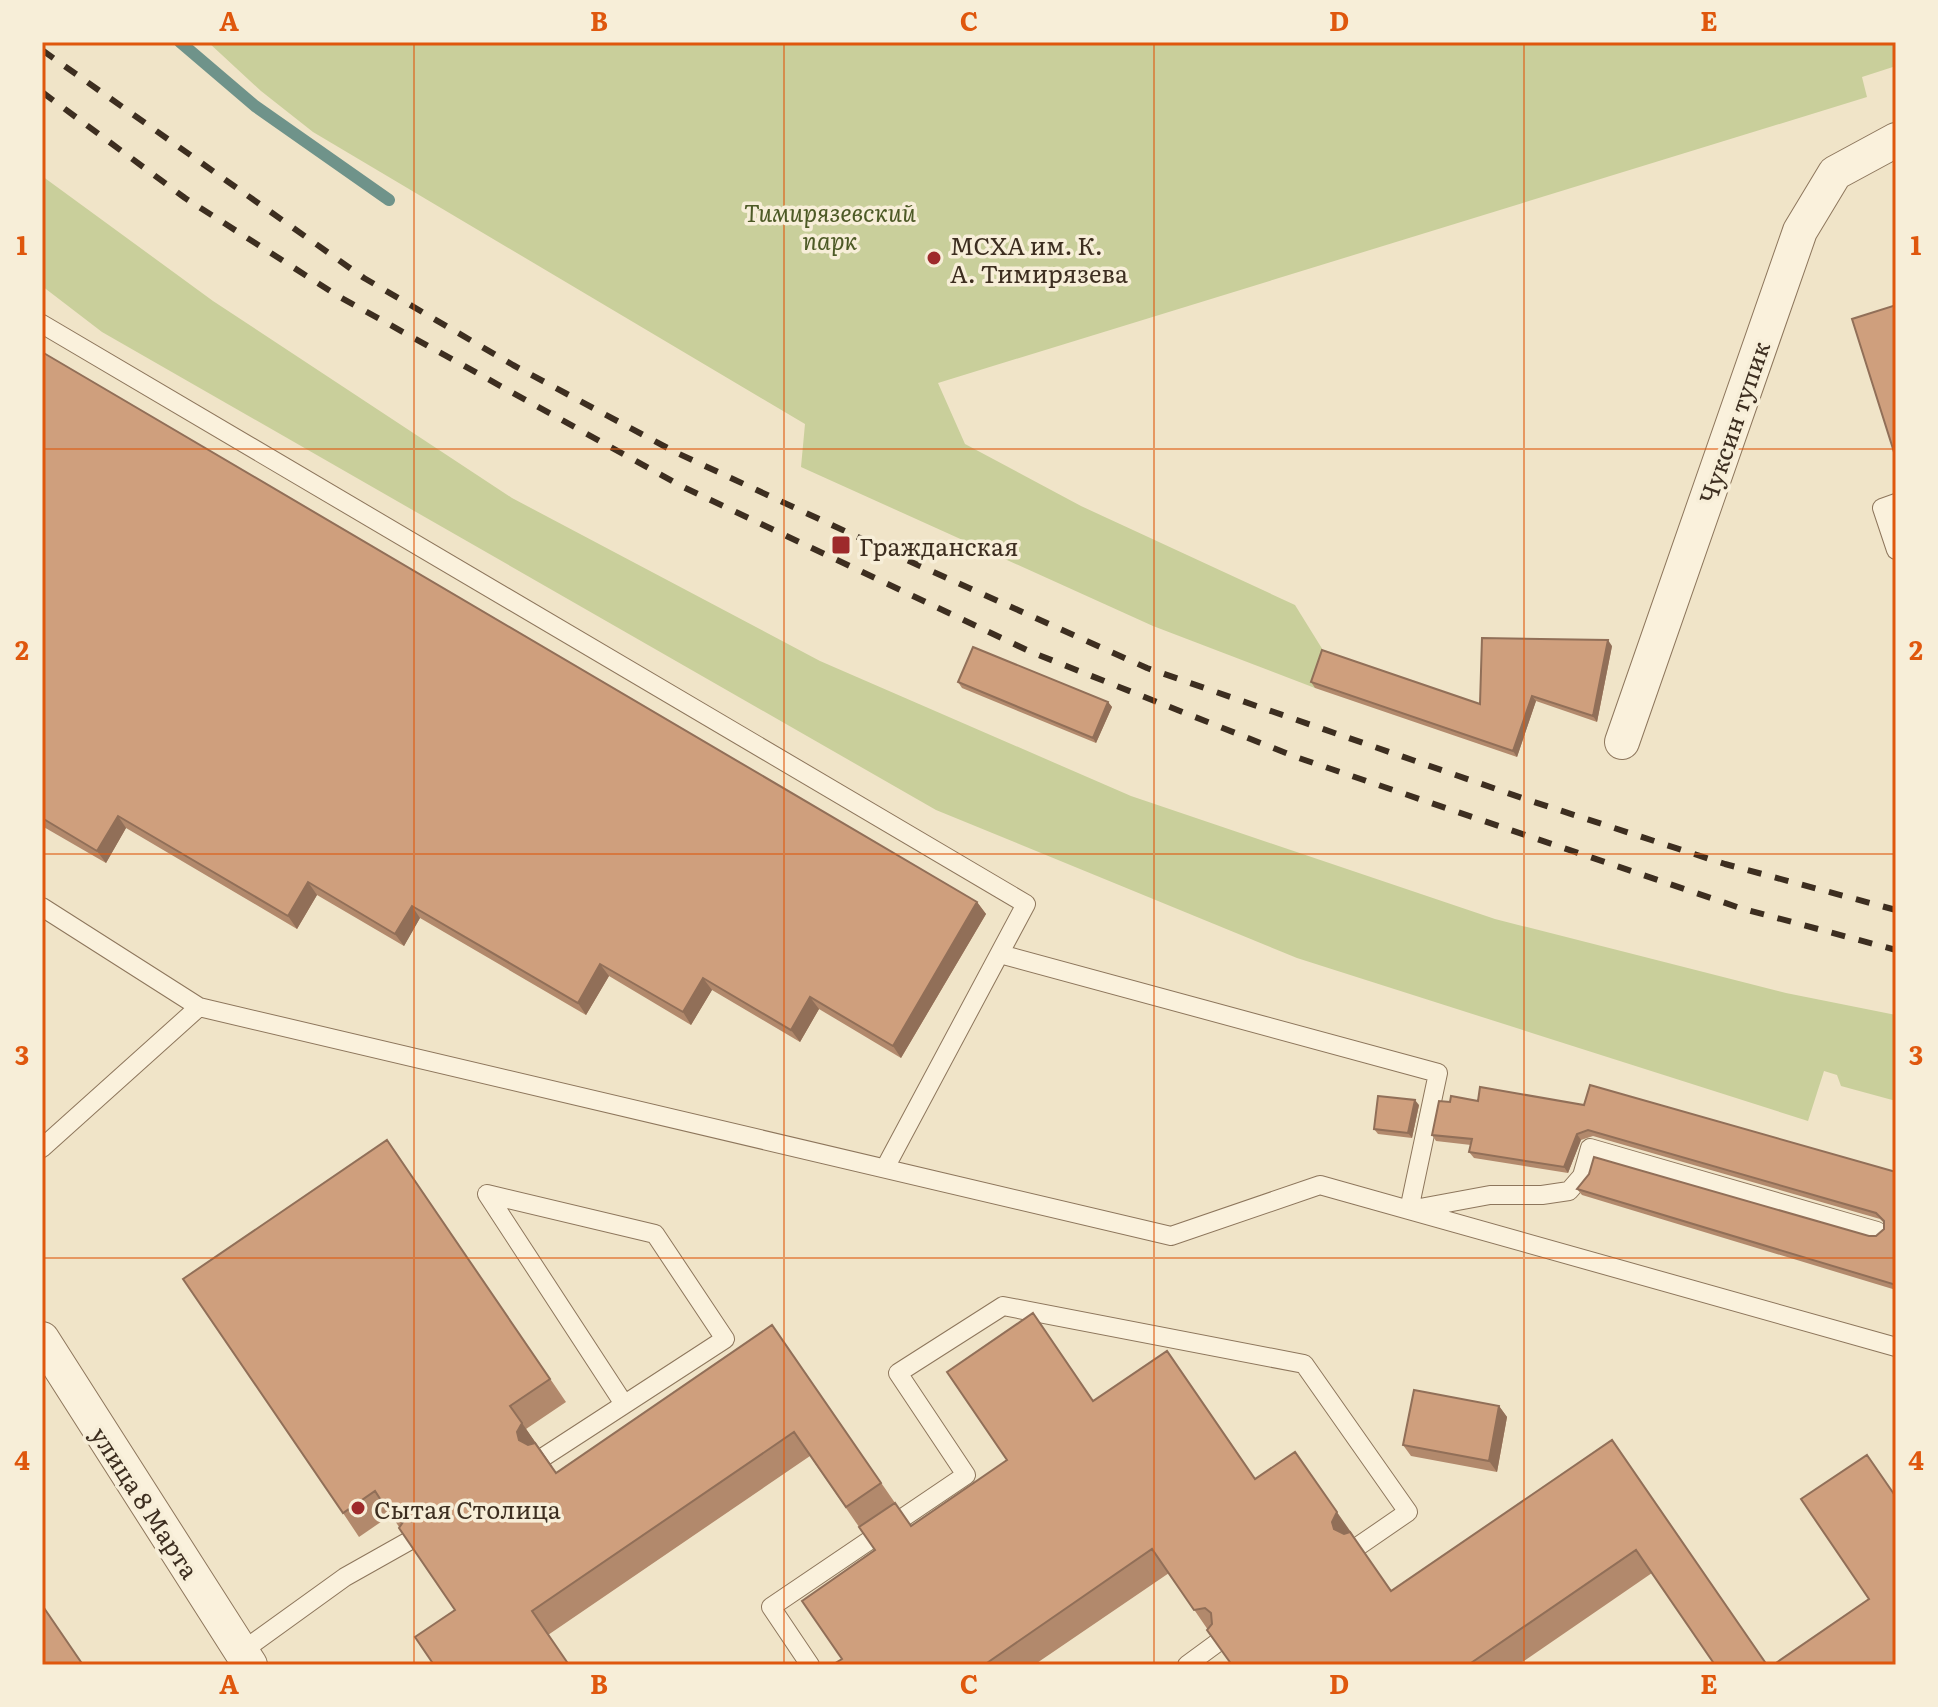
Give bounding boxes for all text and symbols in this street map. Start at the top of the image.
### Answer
text: A [219,0,239,39]
text: B [590,0,608,39]
text: C [960,0,978,39]
text: D [1329,0,1349,39]
text: E [1700,0,1718,39]
park label: Тимирязевский парк [744,194,917,257]
text: 1 [17,224,28,263]
text: 1 [1911,224,1922,263]
place label: МСХА им. К. А. Тимирязева [950,227,1128,290]
marker: МСХА им. К. А. Тимирязева [925,249,943,267]
street label: Чуксин тупик [1689,336,1777,508]
place label: Гражданская [859,528,1018,563]
marker: Гражданская [830,534,852,556]
text: 2 [15,629,29,668]
text: 2 [1909,629,1923,668]
text: 3 [15,1034,29,1073]
text: 3 [1909,1034,1923,1073]
street label: улица 8 Марта [84,1419,208,1585]
text: 4 [14,1439,30,1478]
text: 4 [1908,1439,1924,1478]
place label: Сытая Столица [374,1491,561,1526]
marker: Сытая Столица [349,1499,367,1517]
text: A [219,1663,239,1702]
text: B [590,1663,608,1702]
text: C [960,1663,978,1702]
text: D [1329,1663,1349,1702]
text: E [1700,1663,1718,1702]

